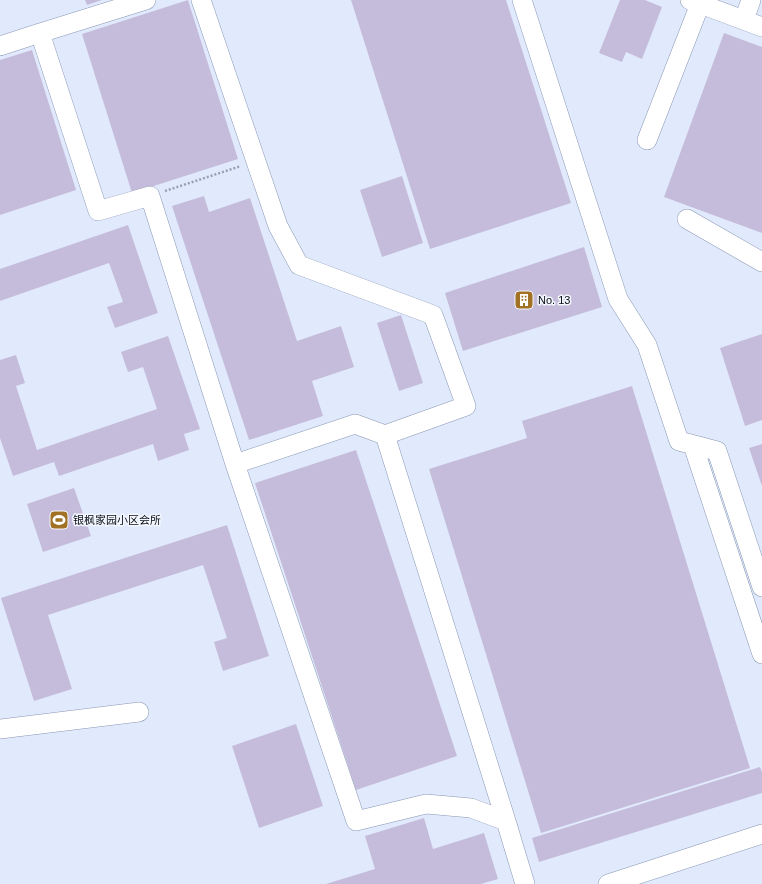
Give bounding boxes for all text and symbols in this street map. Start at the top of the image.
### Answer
building icon: No. 13 [513,289,535,311]
place label: No. 13 [538,294,570,306]
sports icon: 银枫家园小区会所 [48,509,70,531]
place label: 银枫家园小区会所 [73,514,161,526]

